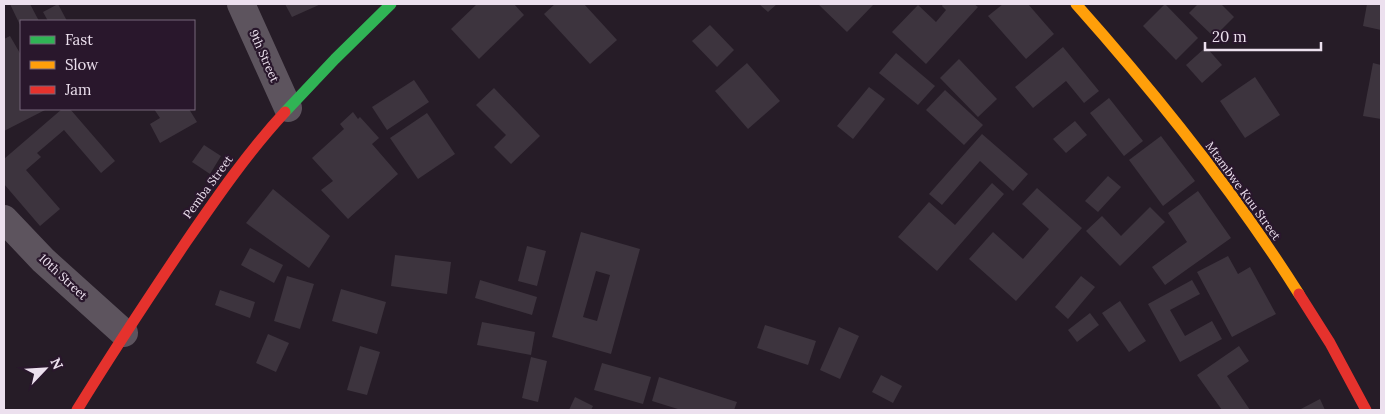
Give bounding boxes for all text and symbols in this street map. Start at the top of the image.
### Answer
legend [20,20,195,110]
scale bar [1205,20,1321,52]
street label: 9th Street [246,27,283,85]
text: 20 m [1212,27,1247,46]
text: Fast [65,30,93,49]
text: Slow [65,55,98,74]
text: Jam [64,80,92,99]
street label: Mtambwe Kuu Street [1203,139,1284,243]
street label: Pemba Street [180,152,236,221]
street label: 10th Street [36,250,91,303]
north arrow [20,344,70,394]
text: N [46,355,67,372]

